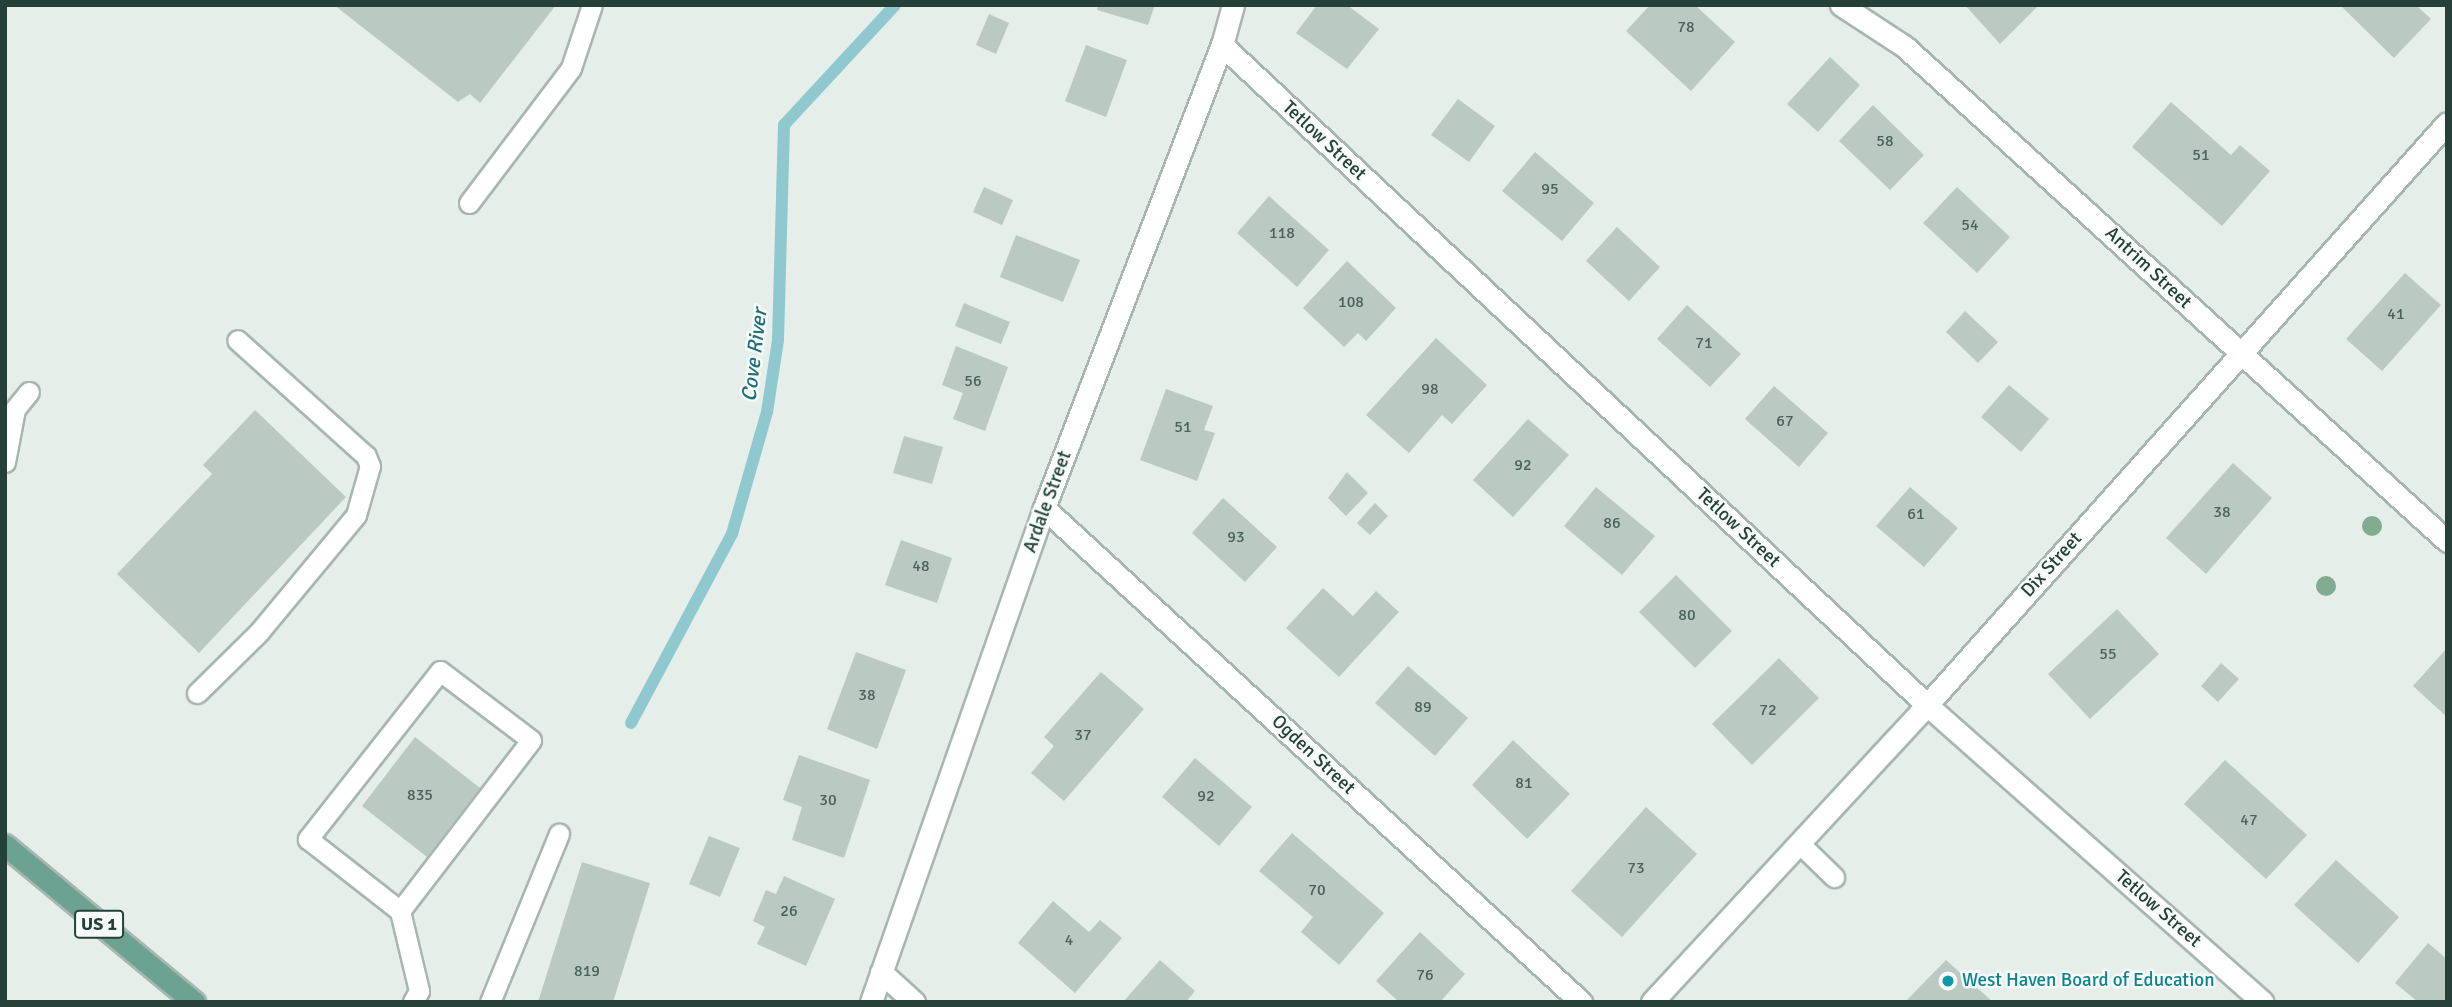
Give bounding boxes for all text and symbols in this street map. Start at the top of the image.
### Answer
house number: 78 [1677,17,1695,37]
street label: Tetlow Street [1277,96,1371,186]
house number: 58 [1876,131,1894,151]
house number: 51 [2192,145,2210,165]
house number: 95 [1541,179,1559,199]
house number: 54 [1961,215,1979,235]
street label: Antrim Street [2100,222,2196,314]
house number: 118 [1269,223,1295,243]
house number: 108 [1338,292,1364,312]
house number: 41 [2387,304,2405,324]
water label: Cove River [736,307,772,403]
house number: 71 [1695,333,1713,353]
house number: 56 [964,371,982,391]
house number: 98 [1421,379,1439,399]
house number: 67 [1776,411,1794,431]
house number: 51 [1174,417,1192,437]
street label: Ardale Street [1019,448,1077,556]
house number: 92 [1514,455,1532,475]
street label: Tetlow Street [1691,483,1785,573]
house number: 38 [2213,502,2231,522]
house number: 61 [1907,504,1925,524]
house number: 86 [1603,513,1621,533]
house number: 93 [1227,527,1245,547]
street label: Dix Street [2017,528,2087,602]
house number: 48 [912,556,930,576]
house number: 80 [1678,605,1696,625]
house number: 55 [2099,644,2117,664]
house number: 38 [858,685,876,705]
house number: 89 [1414,697,1432,717]
house number: 72 [1759,700,1777,720]
street label: Ogden Street [1266,710,1360,800]
house number: 37 [1074,725,1092,745]
house number: 81 [1515,773,1533,793]
house number: 835 [407,785,433,805]
house number: 92 [1197,786,1215,806]
house number: 30 [819,790,837,810]
house number: 47 [2240,810,2258,830]
house number: 73 [1627,858,1645,878]
street label: Tetlow Street [2110,865,2206,953]
house number: 70 [1308,880,1326,900]
house number: 26 [780,901,798,921]
road number: US 1 [73,909,125,939]
house number: 4 [1065,930,1073,950]
house number: 819 [574,961,600,981]
house number: 76 [1416,965,1434,985]
place label: West Haven Board of Education [1962,970,2215,992]
marker: West Haven Board of Education [1940,973,1956,989]

